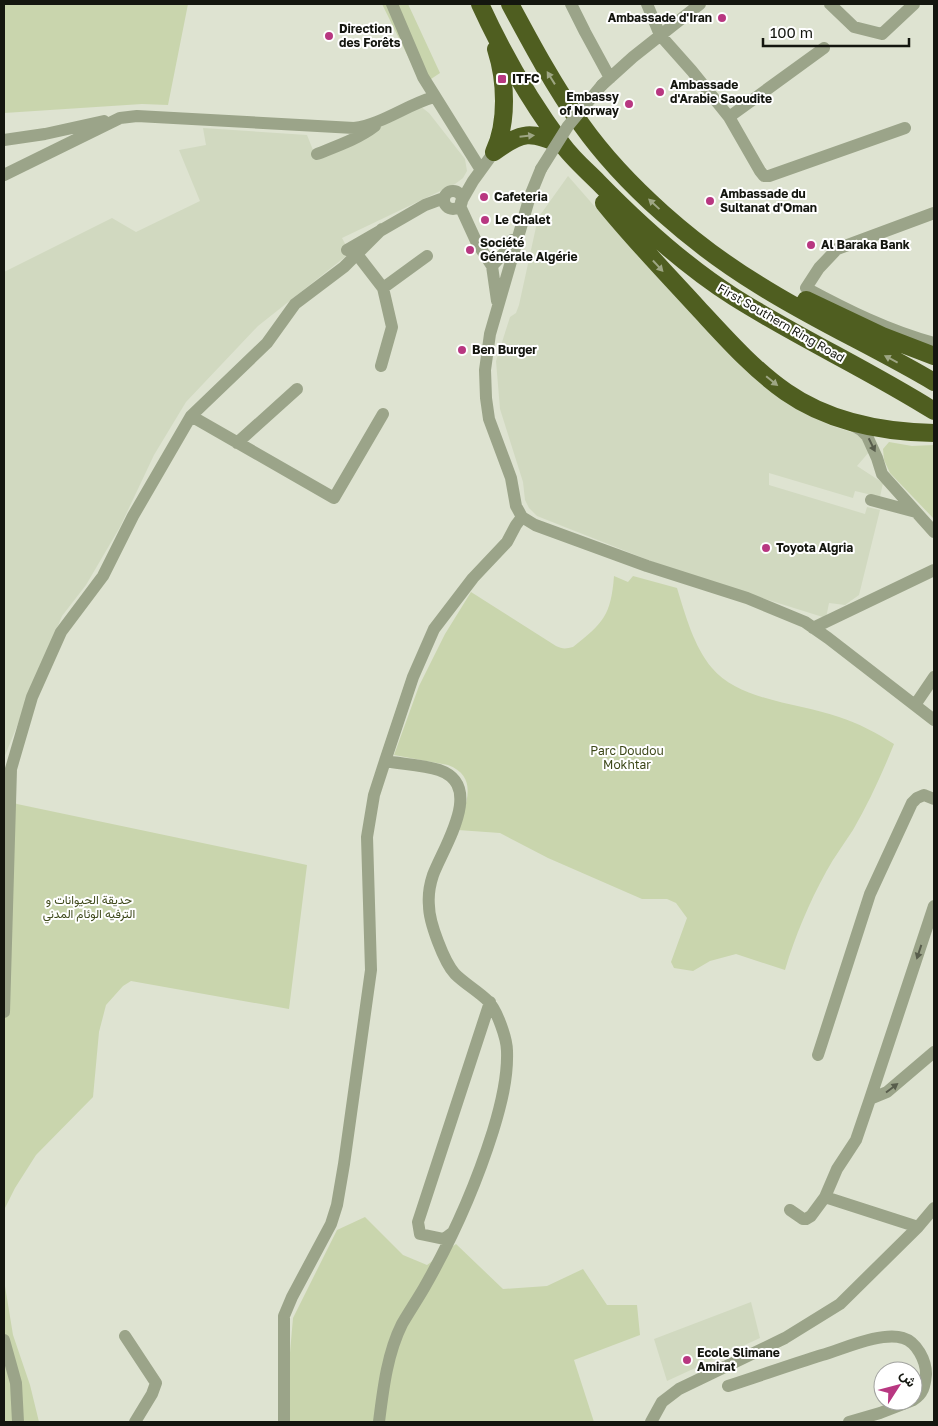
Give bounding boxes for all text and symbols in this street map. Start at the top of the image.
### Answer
place label: Ambassade d'Iran [608,10,712,25]
marker: Ambassade d'Iran [716,12,728,24]
scale bar [763,15,909,47]
place label: Direction des Forêts [339,21,401,50]
text: 100 m [770,23,813,41]
marker: Direction des Forêts [323,30,335,42]
place label: ITFC [512,71,540,86]
one-way arrow [547,72,556,85]
marker: ITFC [496,73,508,85]
place label: Ambassade d'Arabie Saoudite [670,77,772,106]
marker: Ambassade d'Arabie Saoudite [654,86,666,98]
place label: Embassy of Norway [560,89,620,118]
marker: Embassy of Norway [623,98,635,110]
one-way arrow [520,132,536,140]
place label: Ambassade du Sultanat d'Oman [720,186,817,215]
place label: Cafeteria [494,189,548,204]
marker: Cafeteria [478,191,490,203]
marker: Ambassade du Sultanat d'Oman [704,195,716,207]
one-way arrow [648,198,660,210]
place label: Le Chalet [495,212,551,227]
marker: Le Chalet [479,214,491,226]
place label: Société Générale Algérie [480,235,578,264]
place label: Al Baraka Bank [821,237,910,252]
marker: Al Baraka Bank [805,239,817,251]
marker: Société Générale Algérie [464,244,476,256]
one-way arrow [652,259,664,271]
street label: First Southern Ring Road [715,280,847,365]
place label: Ben Burger [472,342,537,357]
marker: Ben Burger [456,344,468,356]
one-way arrow [884,355,899,363]
one-way arrow [765,376,778,387]
one-way arrow [868,438,876,452]
place label: Toyota Algria [776,540,853,555]
marker: Toyota Algria [760,542,772,554]
park label: Parc Doudou Mokhtar [590,743,664,772]
park label: حديقة الحيوانات و الترفيه الوئام المدني [43,892,135,924]
one-way arrow [915,945,922,960]
one-way arrow [885,1083,898,1093]
place label: Ecole Slimane Amirat [697,1345,780,1374]
marker: Ecole Slimane Amirat [681,1354,693,1366]
north arrow [873,1361,923,1411]
text: ش [896,1366,921,1391]

